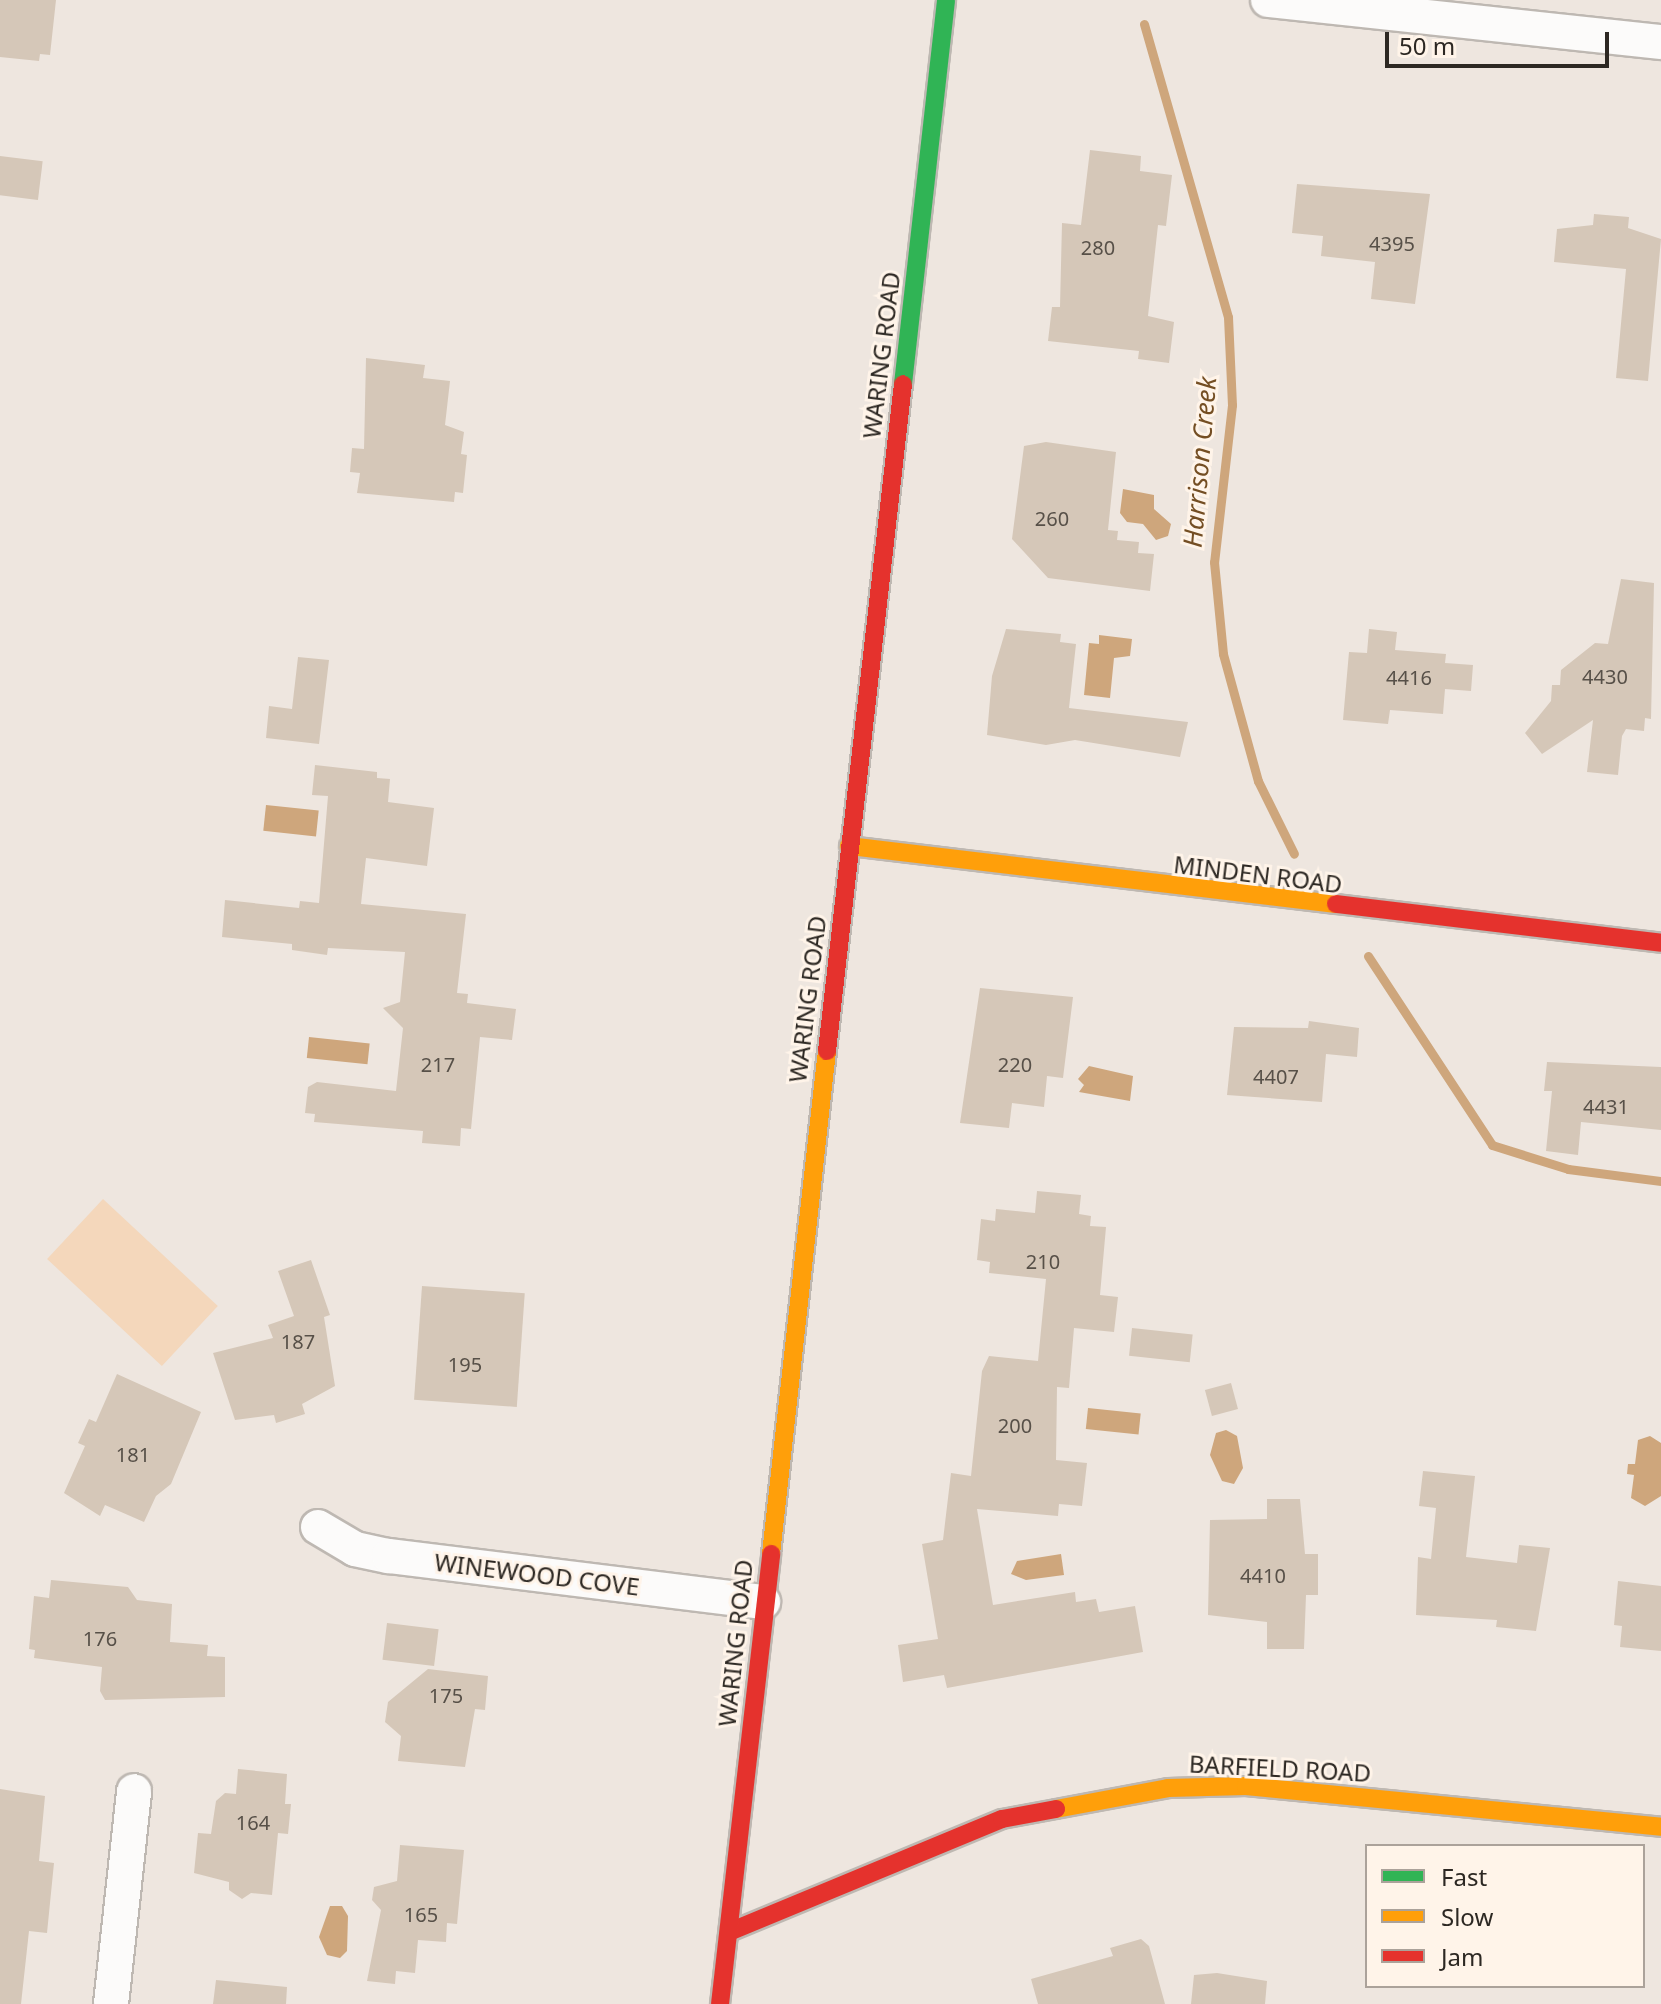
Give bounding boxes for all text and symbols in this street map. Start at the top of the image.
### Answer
scale bar [1389,16,1613,66]
text: 50 m [1399,29,1455,62]
house number: 4395 [1369,231,1415,255]
house number: 280 [1081,235,1115,259]
street label: WARING ROAD [856,270,906,440]
water label: Harrison Creek [1177,375,1223,549]
house number: 260 [1035,506,1069,530]
house number: 4430 [1582,664,1628,688]
house number: 4416 [1386,665,1432,689]
street label: MINDEN ROAD [1172,849,1344,899]
street label: WARING ROAD [782,914,832,1084]
house number: 217 [421,1052,455,1076]
house number: 220 [998,1052,1032,1076]
house number: 4407 [1253,1064,1299,1088]
house number: 4431 [1583,1094,1629,1118]
house number: 210 [1026,1249,1060,1273]
house number: 187 [281,1329,315,1353]
house number: 195 [448,1352,482,1376]
house number: 200 [998,1413,1032,1437]
house number: 181 [116,1442,150,1466]
street label: WINEWOOD COVE [433,1547,641,1601]
street label: WARING ROAD [712,1558,758,1728]
house number: 4410 [1240,1563,1286,1587]
house number: 176 [83,1626,117,1650]
house number: 175 [429,1683,463,1707]
street label: BARFIELD ROAD [1188,1749,1372,1787]
house number: 164 [236,1810,270,1834]
legend [1365,1844,1645,1988]
text: Fast [1441,1860,1487,1893]
text: Slow [1441,1900,1493,1933]
house number: 165 [404,1902,438,1926]
text: Jam [1441,1940,1483,1973]

